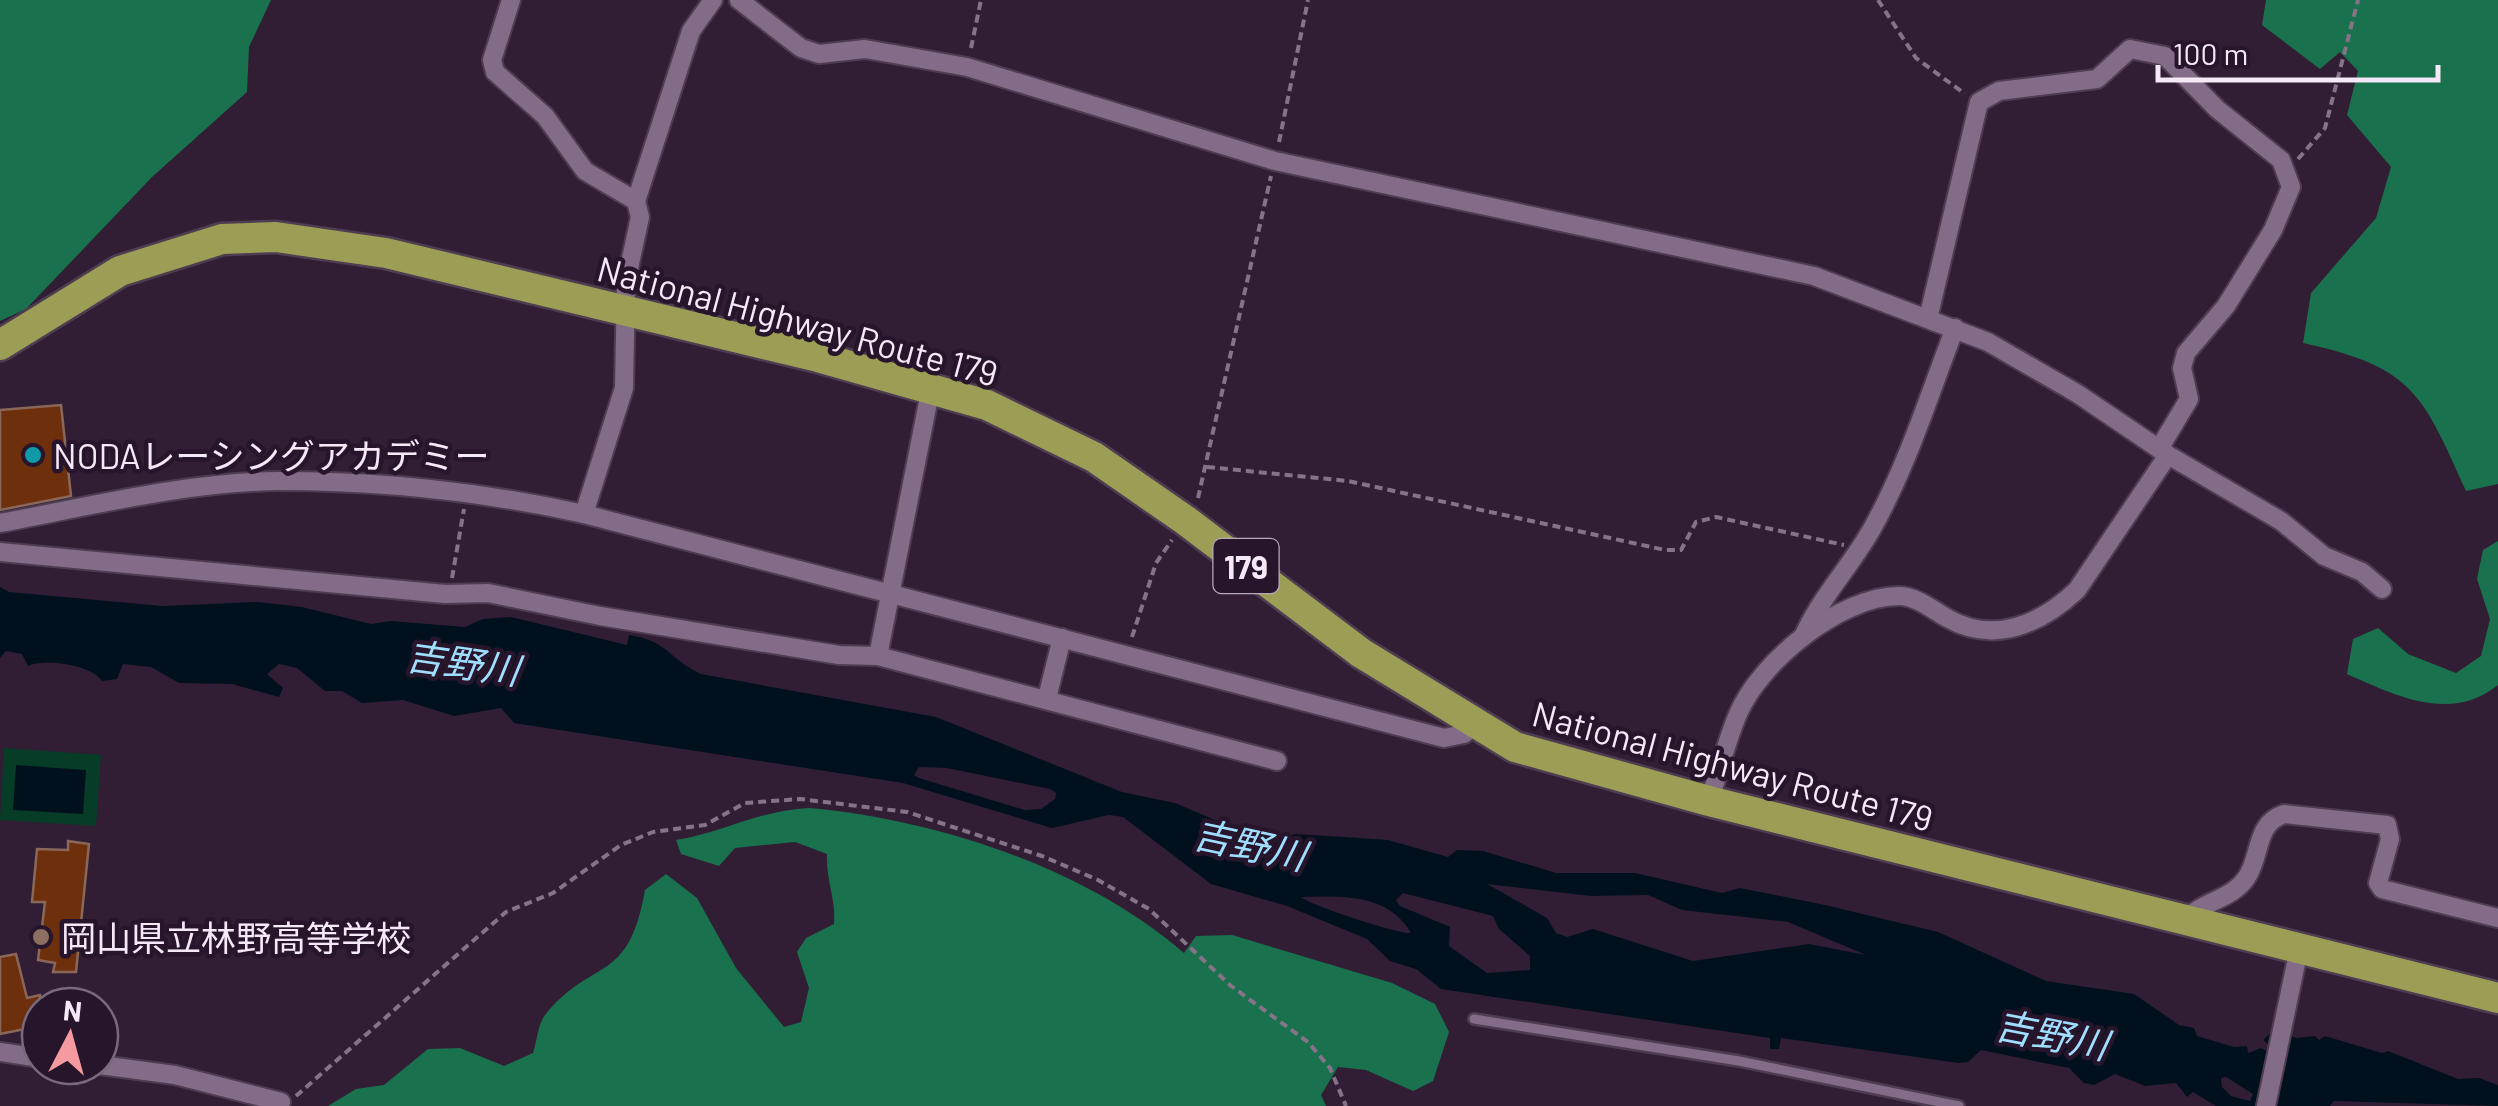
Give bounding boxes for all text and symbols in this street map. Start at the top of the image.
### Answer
scale bar [2158,20,2438,82]
text: 100 m [2173,35,2248,71]
street label: National Highway Route 179 [593,246,1003,394]
place label: NODAレーシングアカデミー [53,434,490,476]
marker: NODAレーシングアカデミー [22,444,44,466]
road number: 179 [1214,539,1278,593]
water label: 吉野川 [403,631,527,693]
street label: National Highway Route 179 [1528,691,1938,839]
water label: 吉野川 [1189,810,1314,879]
place label: 岡山県立林野高等学校 [61,916,411,958]
marker: 岡山県立林野高等学校 [30,926,52,948]
north arrow [20,986,120,1086]
text: N [62,992,84,1028]
water label: 吉野川 [1992,1001,2116,1068]

